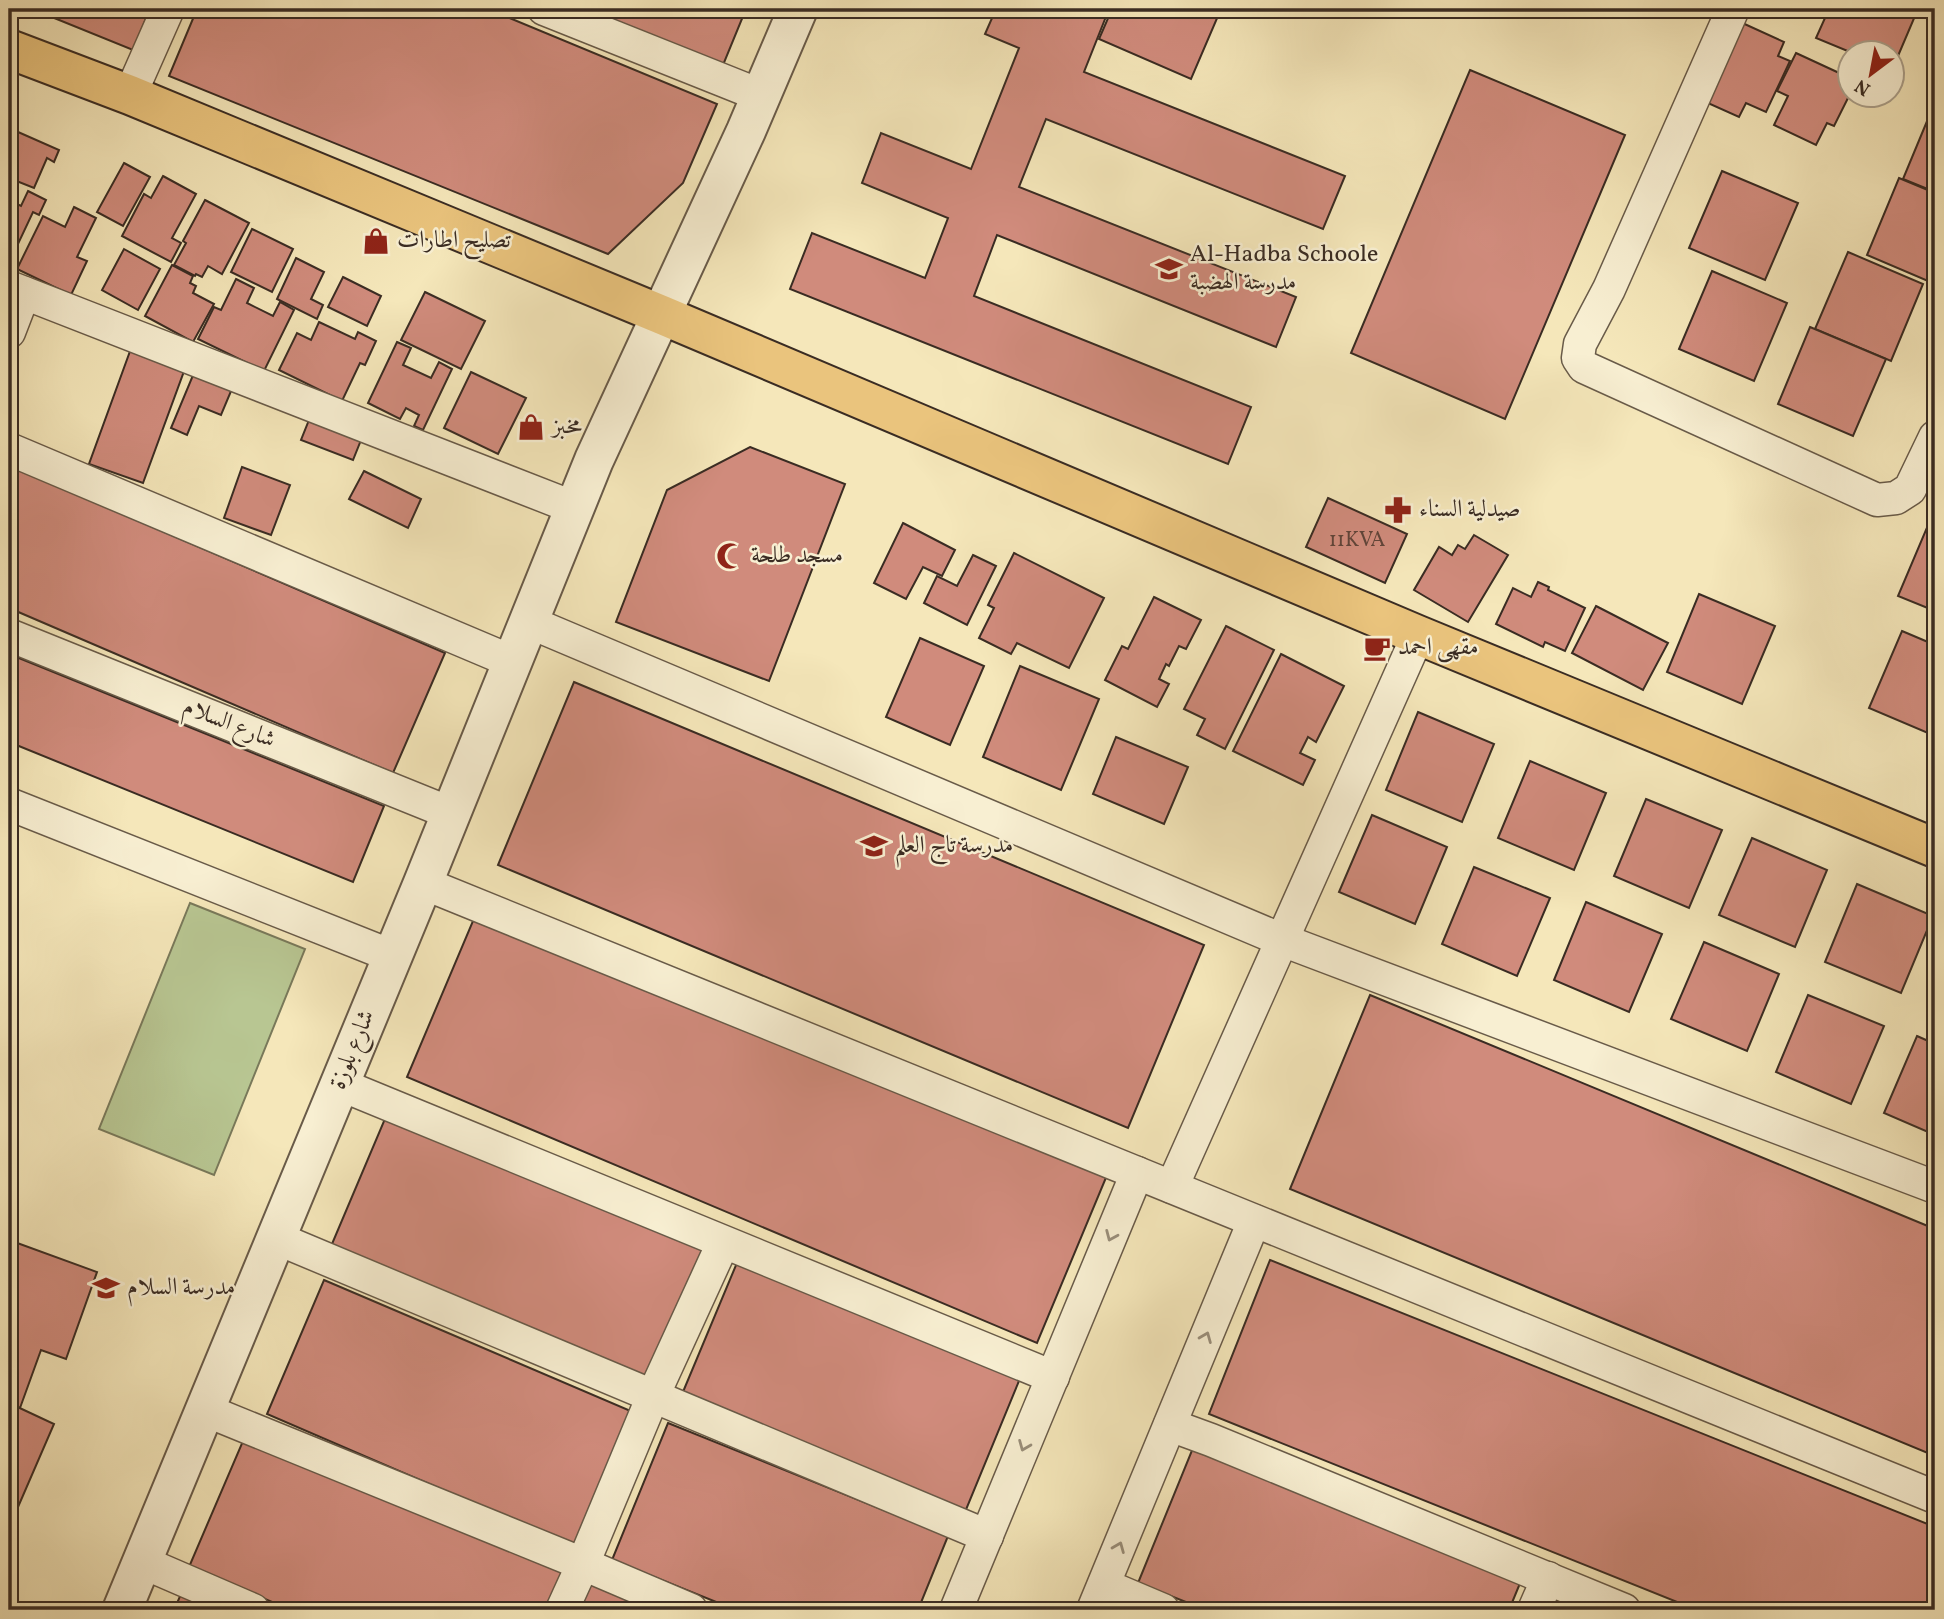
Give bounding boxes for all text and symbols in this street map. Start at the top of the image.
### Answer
north arrow [1836,38,1906,108]
text: N [1850,72,1876,101]
place label: تصليح اطارات [397,224,511,260]
shop icon: تصليح اطارات [361,226,391,256]
place label: Al-Hadba Schoole مدرسة الهضبة [1190,238,1378,300]
school or university icon: Al-Hadba Schoole مدرسة الهضبة [1154,254,1184,284]
place label: مخبز [549,410,582,444]
shop icon: مخبز [516,412,546,442]
place label: صيدلية السناء [1419,493,1520,527]
pharmacy icon: صيدلية السناء [1383,495,1413,525]
house number: 11KVA [1329,526,1386,555]
place label: مسجد طلحة [751,539,843,573]
mosque icon: مسجد طلحة [715,541,745,571]
place label: مقهى احمد [1398,631,1479,665]
cafe icon: مقهى احمد [1362,633,1392,663]
street label: شارع السلام [177,690,280,760]
place label: مدرسة تاج العلم [895,829,1013,868]
school or university icon: مدرسة تاج العلم [859,831,889,861]
street label: شارع بلوزة [322,1005,385,1095]
one-way arrow [1105,1229,1119,1241]
place label: مدرسة السلام [127,1271,235,1307]
school or university icon: مدرسة السلام [91,1273,121,1303]
one-way arrow [1198,1332,1212,1344]
one-way arrow [1018,1439,1032,1452]
one-way arrow [1111,1542,1125,1554]

